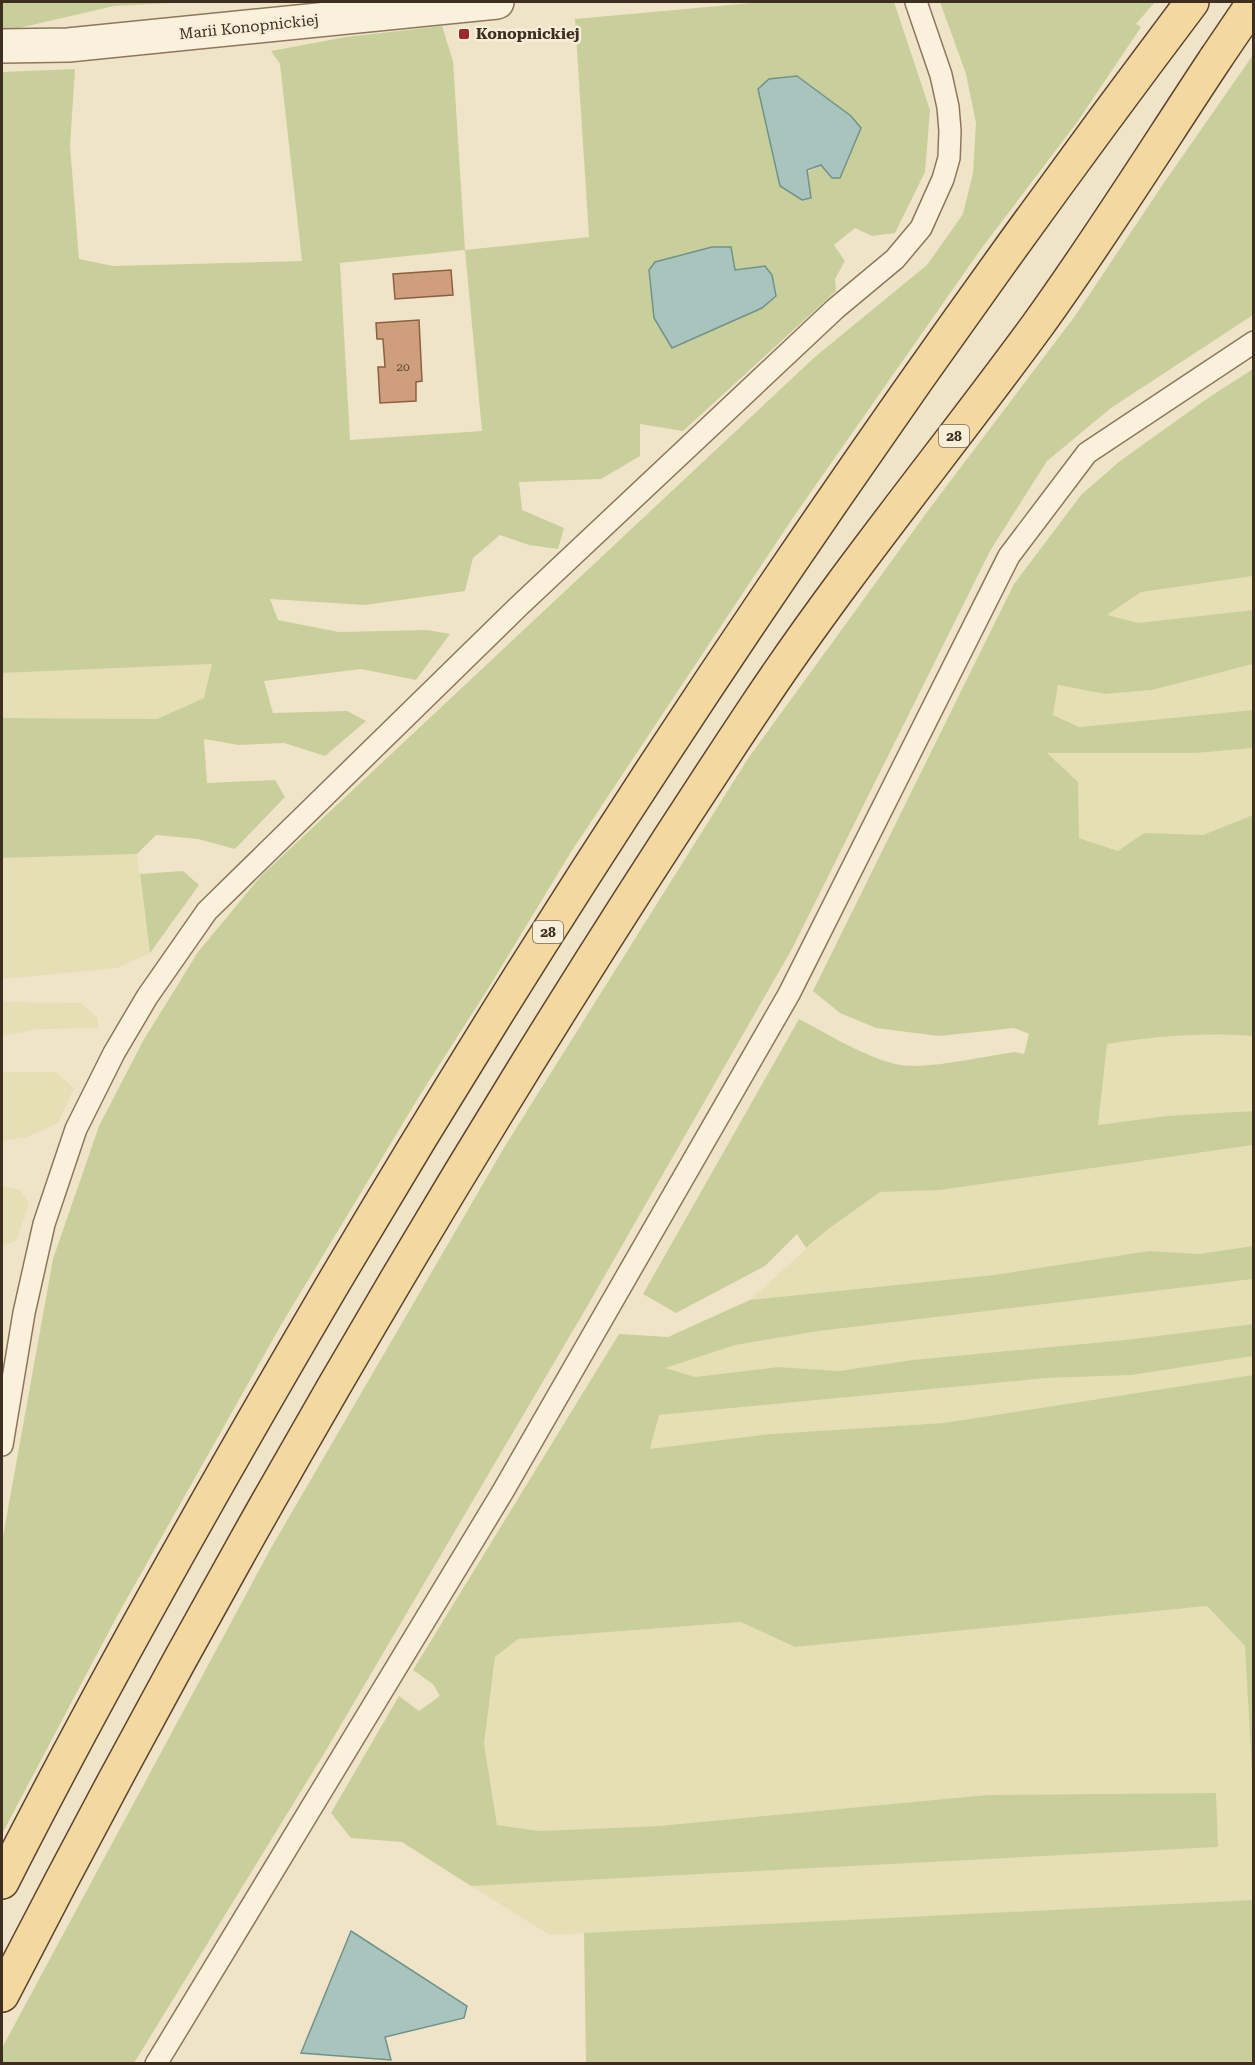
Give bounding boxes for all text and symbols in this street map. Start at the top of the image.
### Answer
street label: Marii Konopnickiej [178,11,320,43]
place label: Konopnickiej [476,25,579,43]
marker: Konopnickiej [457,27,471,41]
house number: 20 [396,360,410,374]
road number: 28 [939,425,969,447]
road number: 28 [533,921,563,943]

